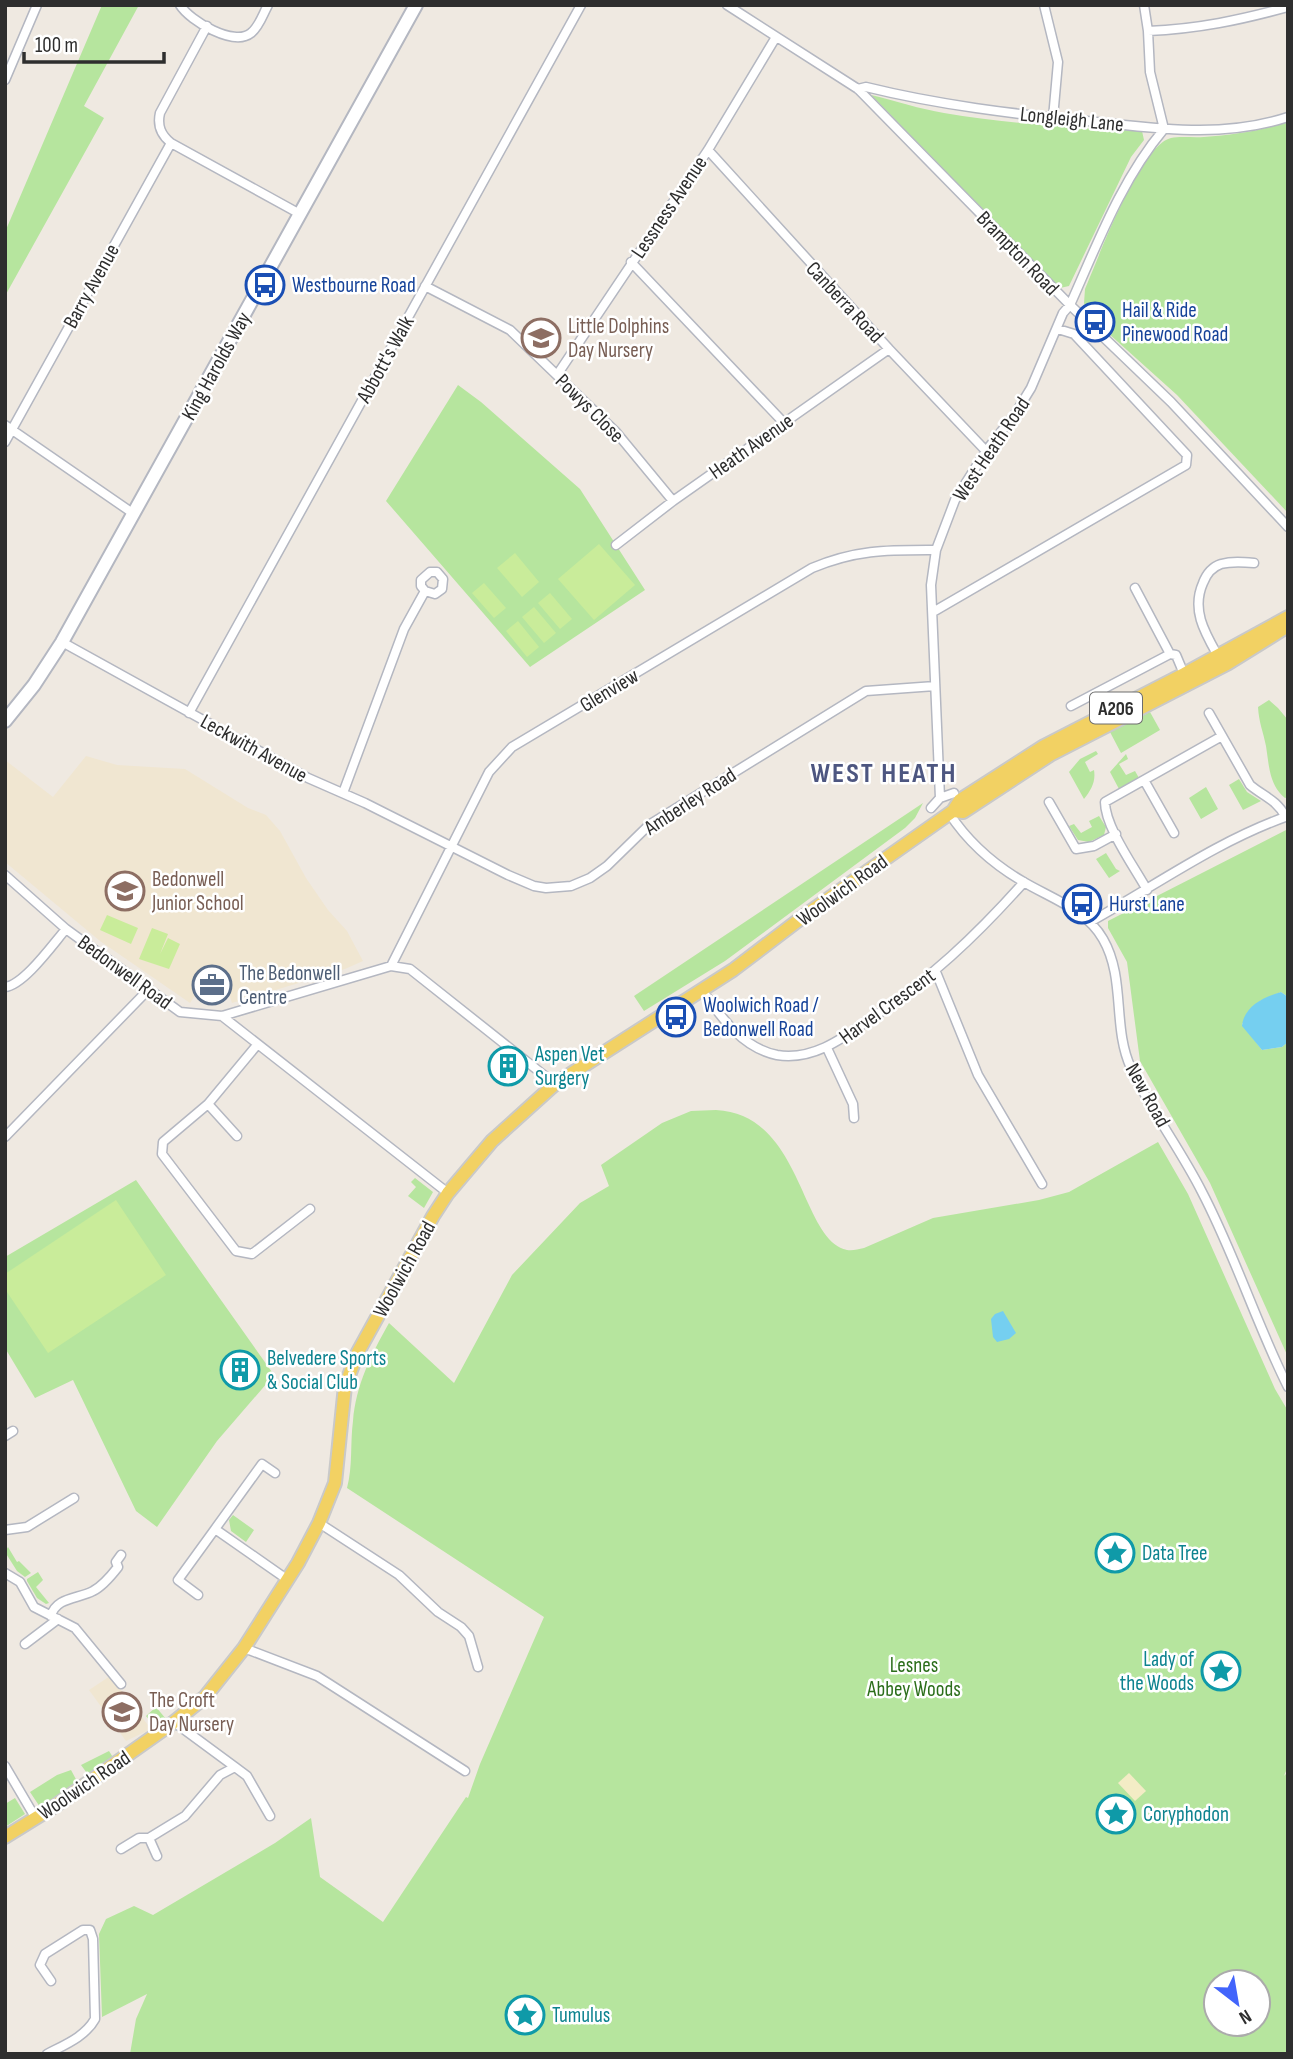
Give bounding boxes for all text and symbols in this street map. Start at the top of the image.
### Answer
scale bar [24,21,164,65]
text: 100 m [35,33,78,58]
street label: Longleigh Lane [1019,102,1125,137]
street label: Lessness Avenue [626,151,713,263]
street label: Brampton Road [971,206,1064,301]
street label: Barry Avenue [58,240,125,333]
street label: Canberra Road [801,256,889,348]
bus stop icon: Westbourne Road [244,264,286,306]
place label: Westbourne Road [292,273,416,298]
place label: Hail & Ride Pinewood Road [1122,298,1228,347]
bus stop icon: Hail & Ride Pinewood Road [1074,301,1116,343]
street label: King Harolds Way [176,308,256,425]
street label: Abbott's Walk [351,311,420,408]
place label: Little Dolphins Day Nursery [568,314,669,363]
school or university icon: Little Dolphins Day Nursery [520,317,562,359]
street label: Powys Close [550,369,629,448]
street label: West Heath Road [948,393,1035,506]
street label: Heath Avenue [704,408,798,485]
street label: Glenview [575,663,643,718]
road number: A206 [1090,692,1142,723]
street label: Leckwith Avenue [196,709,312,788]
district label: WEST HEATH [811,757,957,790]
street label: Amberley Road [639,762,741,841]
street label: Woolwich Road [792,849,893,932]
place label: Bedonwell Junior School [151,867,244,916]
school or university icon: Bedonwell Junior School [104,870,146,912]
bus stop icon: Hurst Lane [1061,883,1103,925]
place label: Hurst Lane [1109,892,1185,917]
street label: Bedonwell Road [73,930,177,1015]
place label: The Bedonwell Centre [239,961,340,1010]
street label: Harvel Crescent [834,963,940,1050]
office icon: The Bedonwell Centre [191,964,233,1006]
place label: Woolwich Road / Bedonwell Road [703,993,819,1042]
bus stop icon: Woolwich Road / Bedonwell Road [655,996,697,1038]
place label: Aspen Vet Surgery [534,1042,605,1091]
building icon: Aspen Vet Surgery [487,1045,529,1087]
street label: New Road [1120,1059,1175,1132]
street label: Woolwich Road [368,1217,441,1322]
place label: Belvedere Sports & Social Club [267,1346,386,1395]
building icon: Belvedere Sports & Social Club [219,1349,261,1391]
place icon: Data Tree [1094,1532,1136,1574]
place label: Data Tree [1142,1541,1208,1566]
place label: Lady of the Woods [1120,1647,1195,1696]
place icon: Lady of the Woods [1200,1650,1242,1692]
park label: Lesnes Abbey Woods [866,1653,961,1702]
place label: The Croft Day Nursery [149,1688,234,1737]
school or university icon: The Croft Day Nursery [101,1691,143,1733]
street label: Woolwich Road [33,1745,135,1825]
place icon: Coryphodon [1095,1793,1137,1835]
place label: Coryphodon [1143,1802,1229,1827]
north arrow [1202,1968,1272,2038]
place icon: Tumulus [504,1994,546,2036]
place label: Tumulus [552,2003,610,2028]
text: N [1235,2004,1255,2029]

